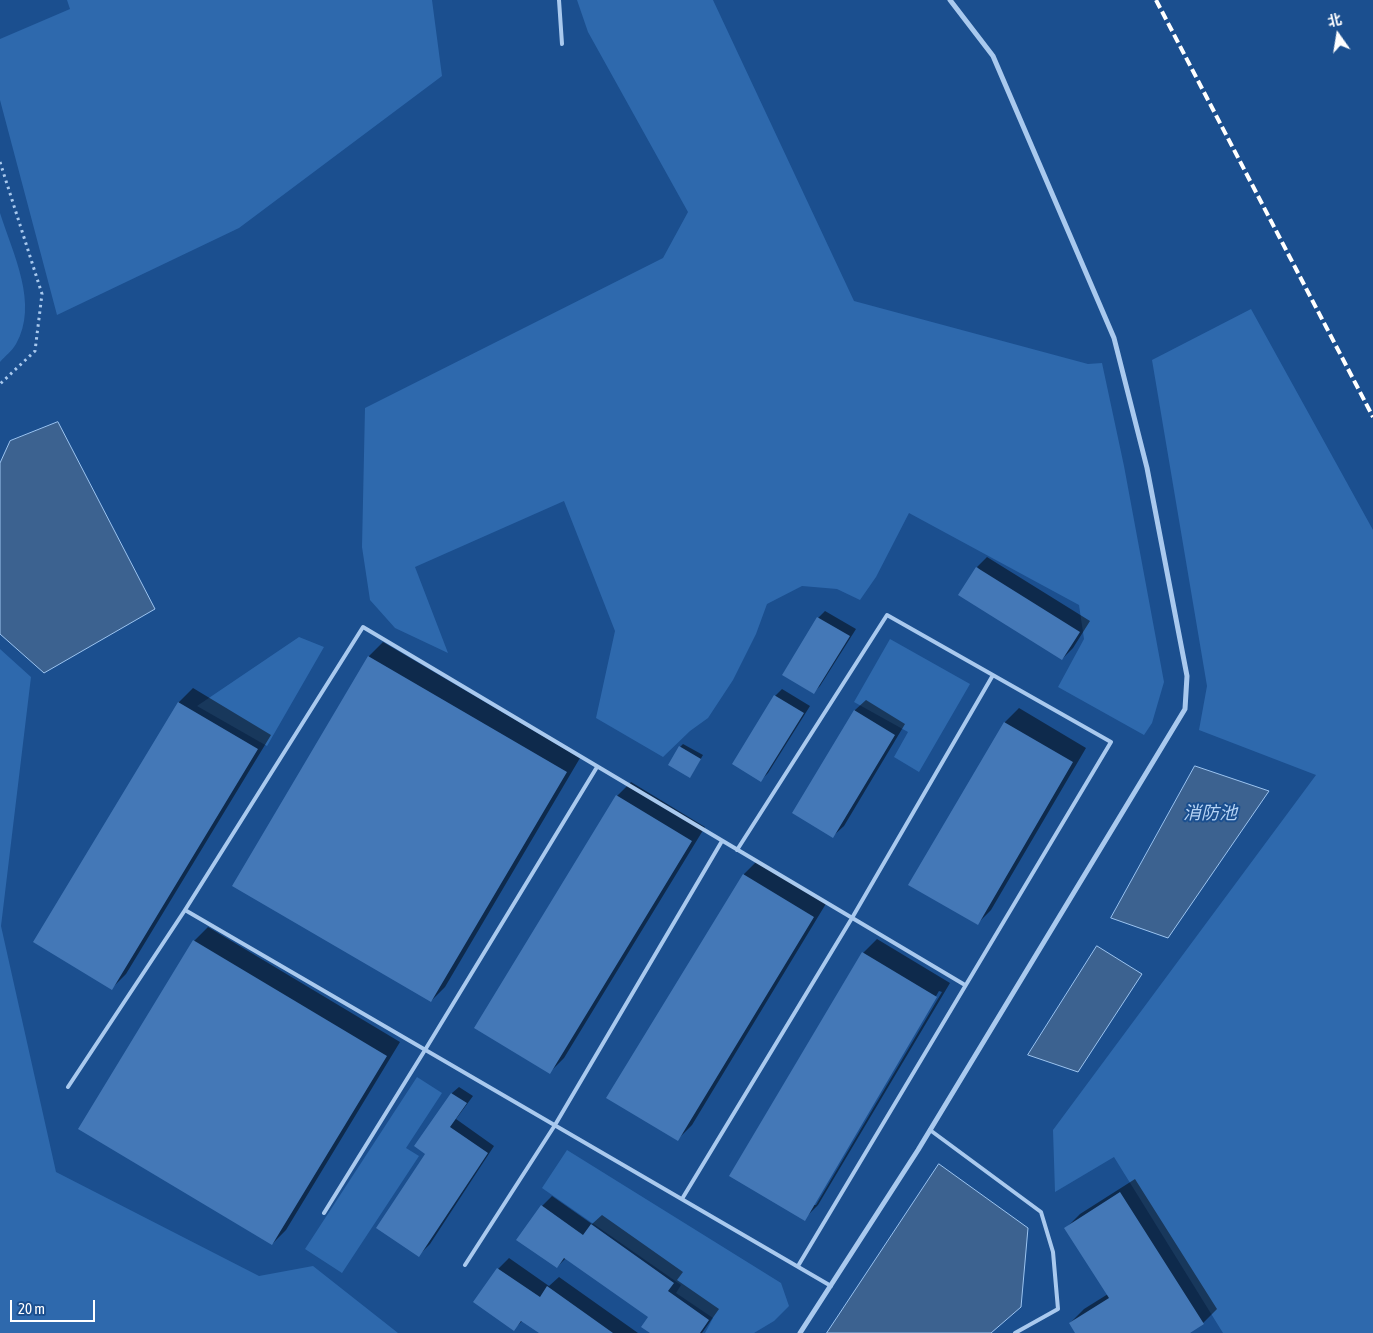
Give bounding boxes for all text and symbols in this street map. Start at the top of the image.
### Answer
north arrow [1313,10,1363,60]
text: 北 [1326,11,1343,30]
water label: 消防池 [1183,802,1237,824]
scale bar [12,1290,98,1322]
text: 20 m [18,1300,45,1317]

